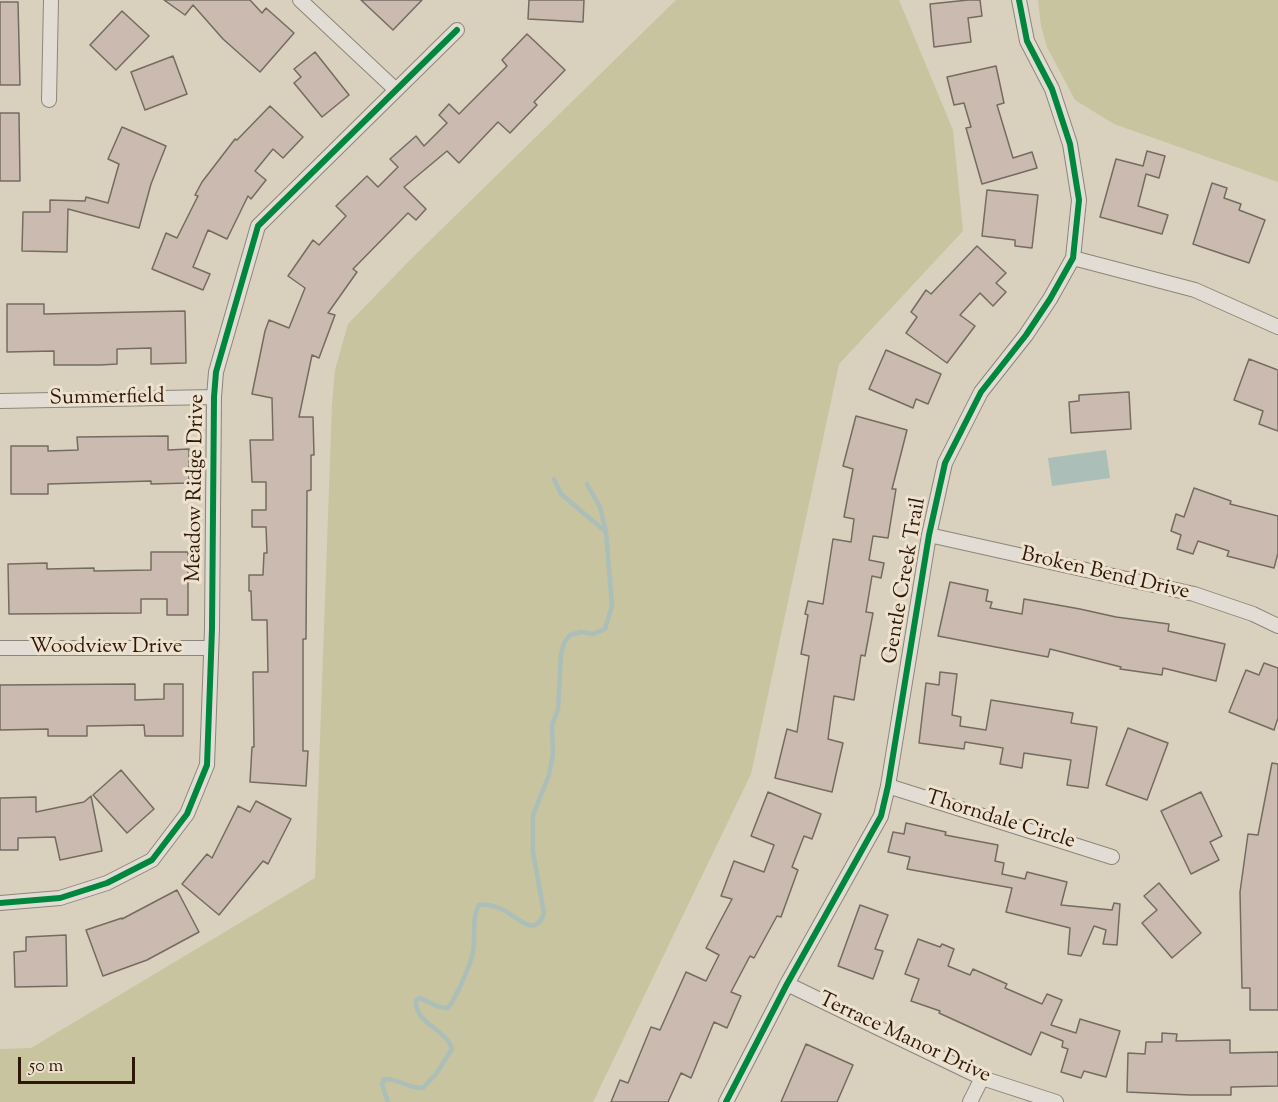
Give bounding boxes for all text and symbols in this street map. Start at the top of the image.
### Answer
street label: Summerfield [49,385,165,413]
street label: Meadow Ridge Drive [183,394,211,582]
street label: Gentle Creek Trail [879,496,933,666]
street label: Broken Bend Drive [1018,543,1192,607]
street label: Woodview Drive [30,635,182,661]
street label: Thorndale Circle [922,786,1078,856]
street label: Terrace Manor Drive [814,988,994,1090]
scale bar [21,1045,138,1083]
text: 50 m [29,1054,63,1080]

